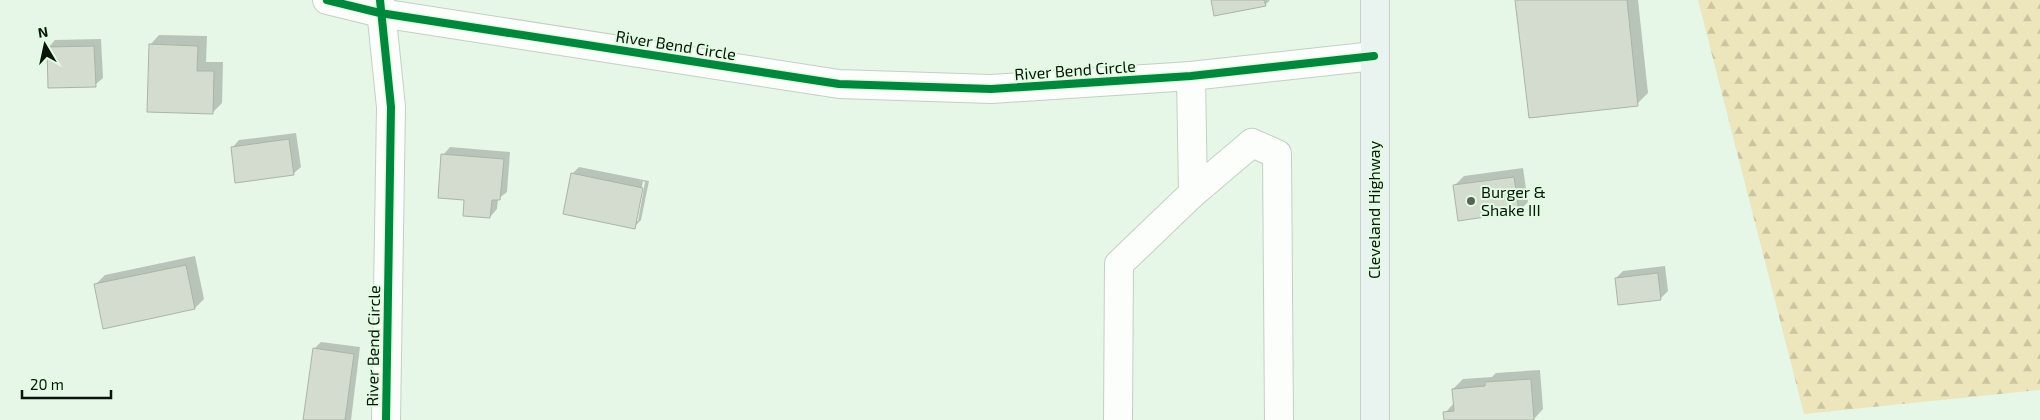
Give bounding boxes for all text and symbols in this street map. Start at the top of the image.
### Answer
north arrow [20,20,70,70]
text: N [37,22,49,41]
street label: River Bend Circle [615,26,738,63]
street label: River Bend Circle [1014,56,1136,83]
street label: Cleveland Highway [1364,140,1383,279]
place label: Burger & Shake III [1481,182,1546,219]
marker: Burger & Shake III [1465,195,1477,207]
street label: River Bend Circle [362,285,383,407]
scale bar [22,368,111,400]
text: 20 m [30,375,64,393]

